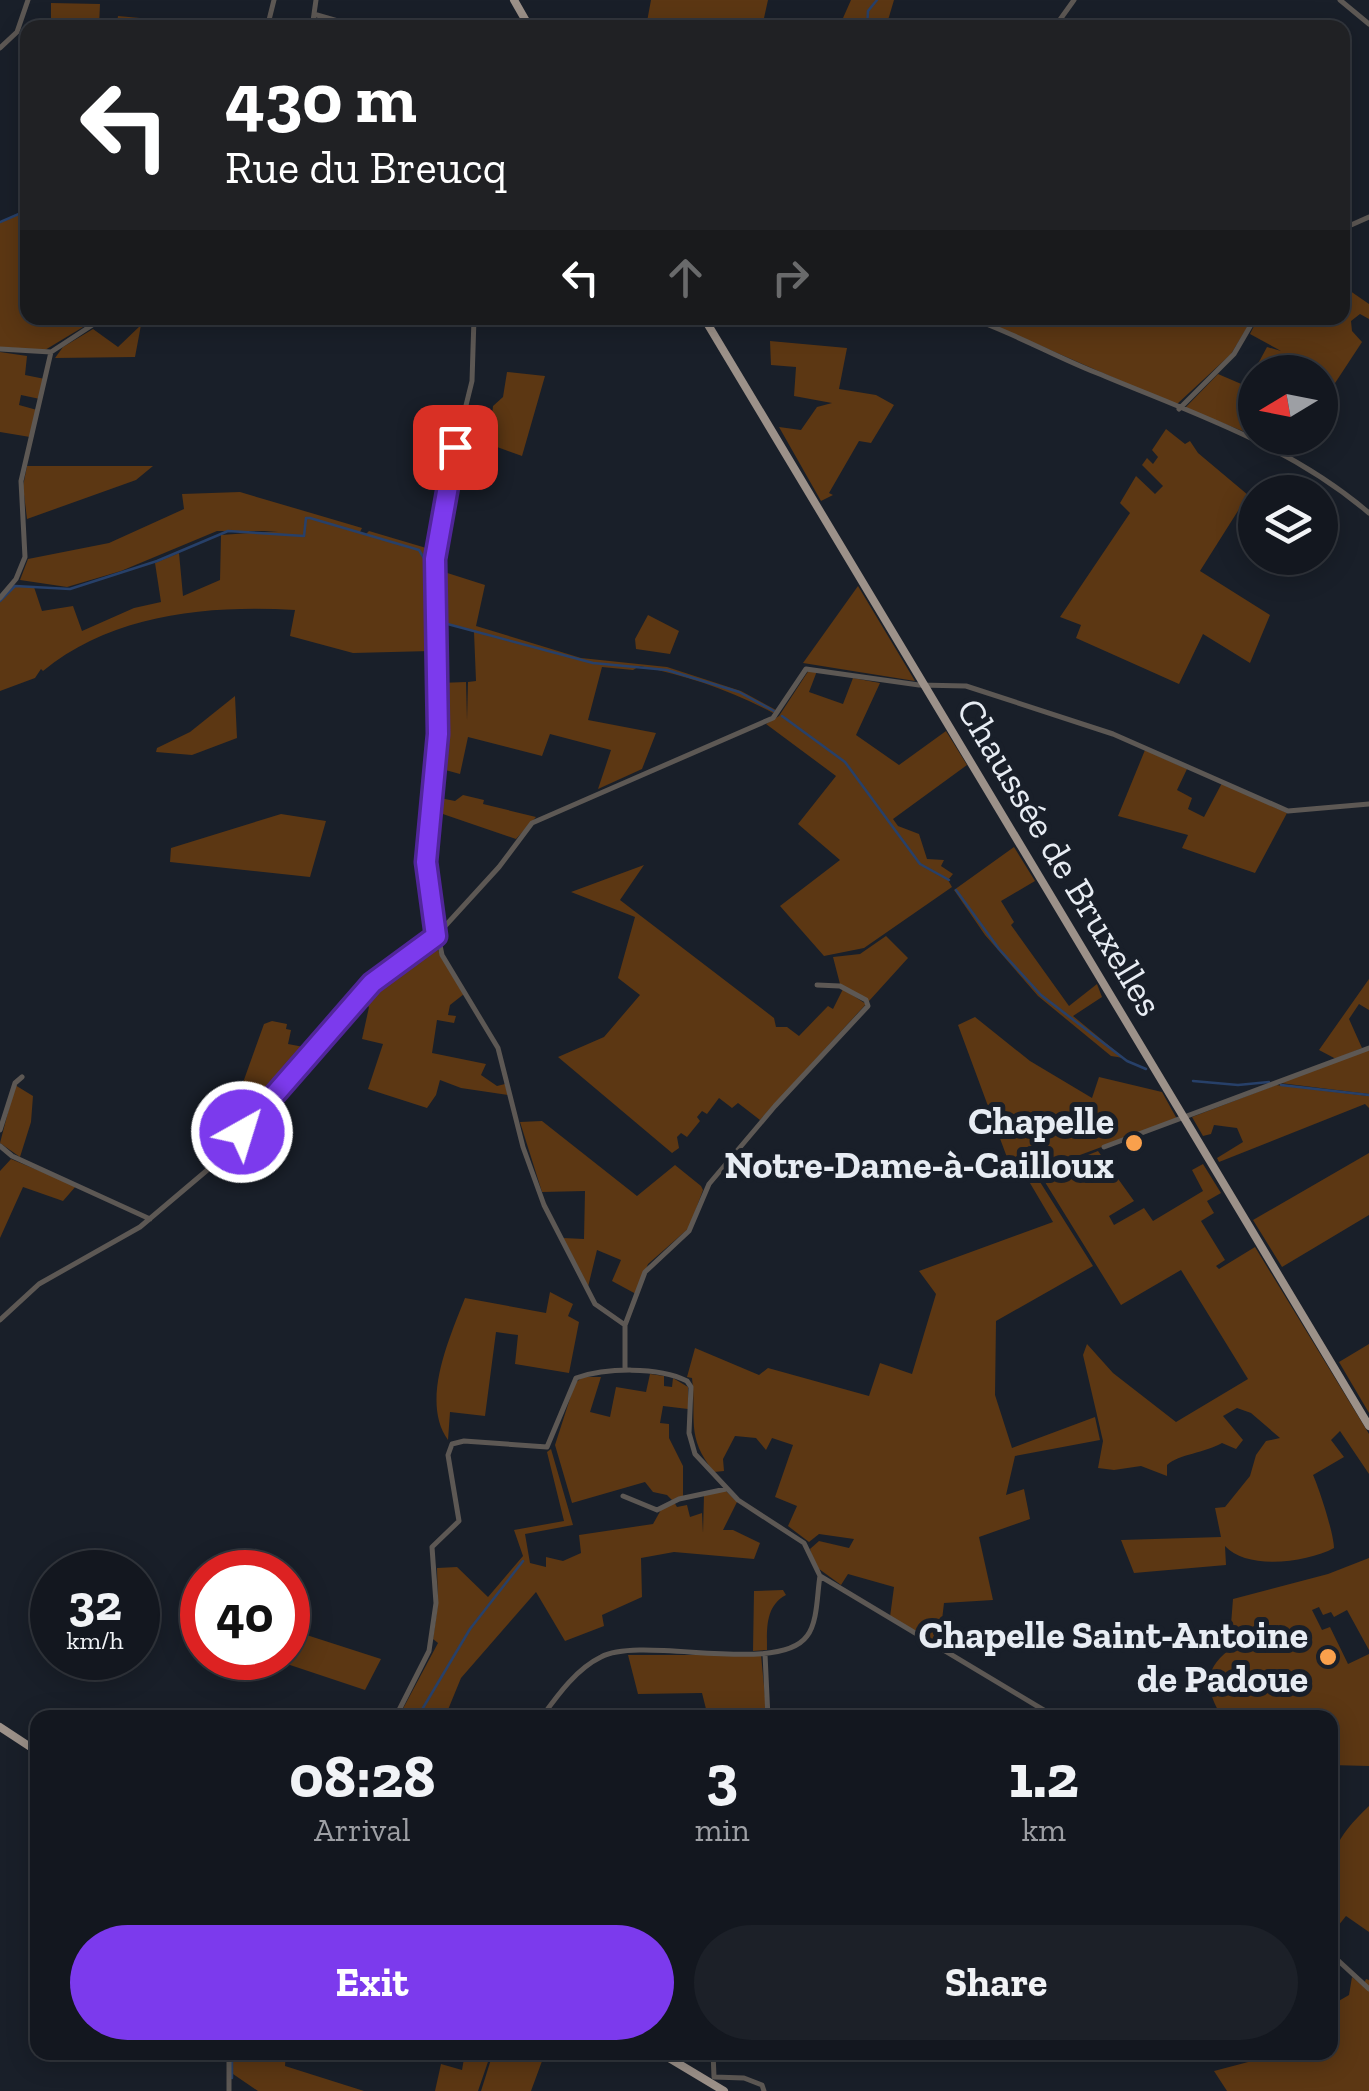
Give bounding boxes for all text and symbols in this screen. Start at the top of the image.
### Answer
text: 430 m [225,56,417,140]
icon: left [60,60,190,190]
text: Rue du Breucq [225,141,507,195]
icon: left [553,250,608,305]
icon: ahead [658,250,713,305]
icon: right [763,250,818,305]
north arrow [1238,355,1338,455]
map controls [1238,355,1338,575]
pin [413,405,498,490]
icon: arrive [428,420,483,475]
button: layers [1238,475,1338,575]
street label: Chaussée de Bruxelles [947,690,1173,1024]
position arrow [190,1080,294,1184]
place label: Chapelle Notre-Dame-à-Cailloux [725,1098,1114,1188]
marker: Chapelle Notre-Dame-à-Cailloux [1123,1132,1145,1154]
speed limit sign: 40 [180,1550,310,1680]
text: 32 [68,1573,122,1633]
place label: Chapelle Saint-Antoine de Padoue [919,1612,1308,1702]
text: km/h [66,1625,124,1655]
marker: Chapelle Saint-Antoine de Padoue [1317,1646,1339,1668]
text: 08:28 [289,1740,435,1812]
text: 3 [706,1740,738,1812]
text: 1.2 [1009,1740,1079,1812]
text: Arrival [314,1811,411,1849]
text: min [695,1811,750,1849]
text: km [1022,1811,1066,1849]
button: Exit [70,1925,674,2040]
button: Share [694,1925,1298,2040]

